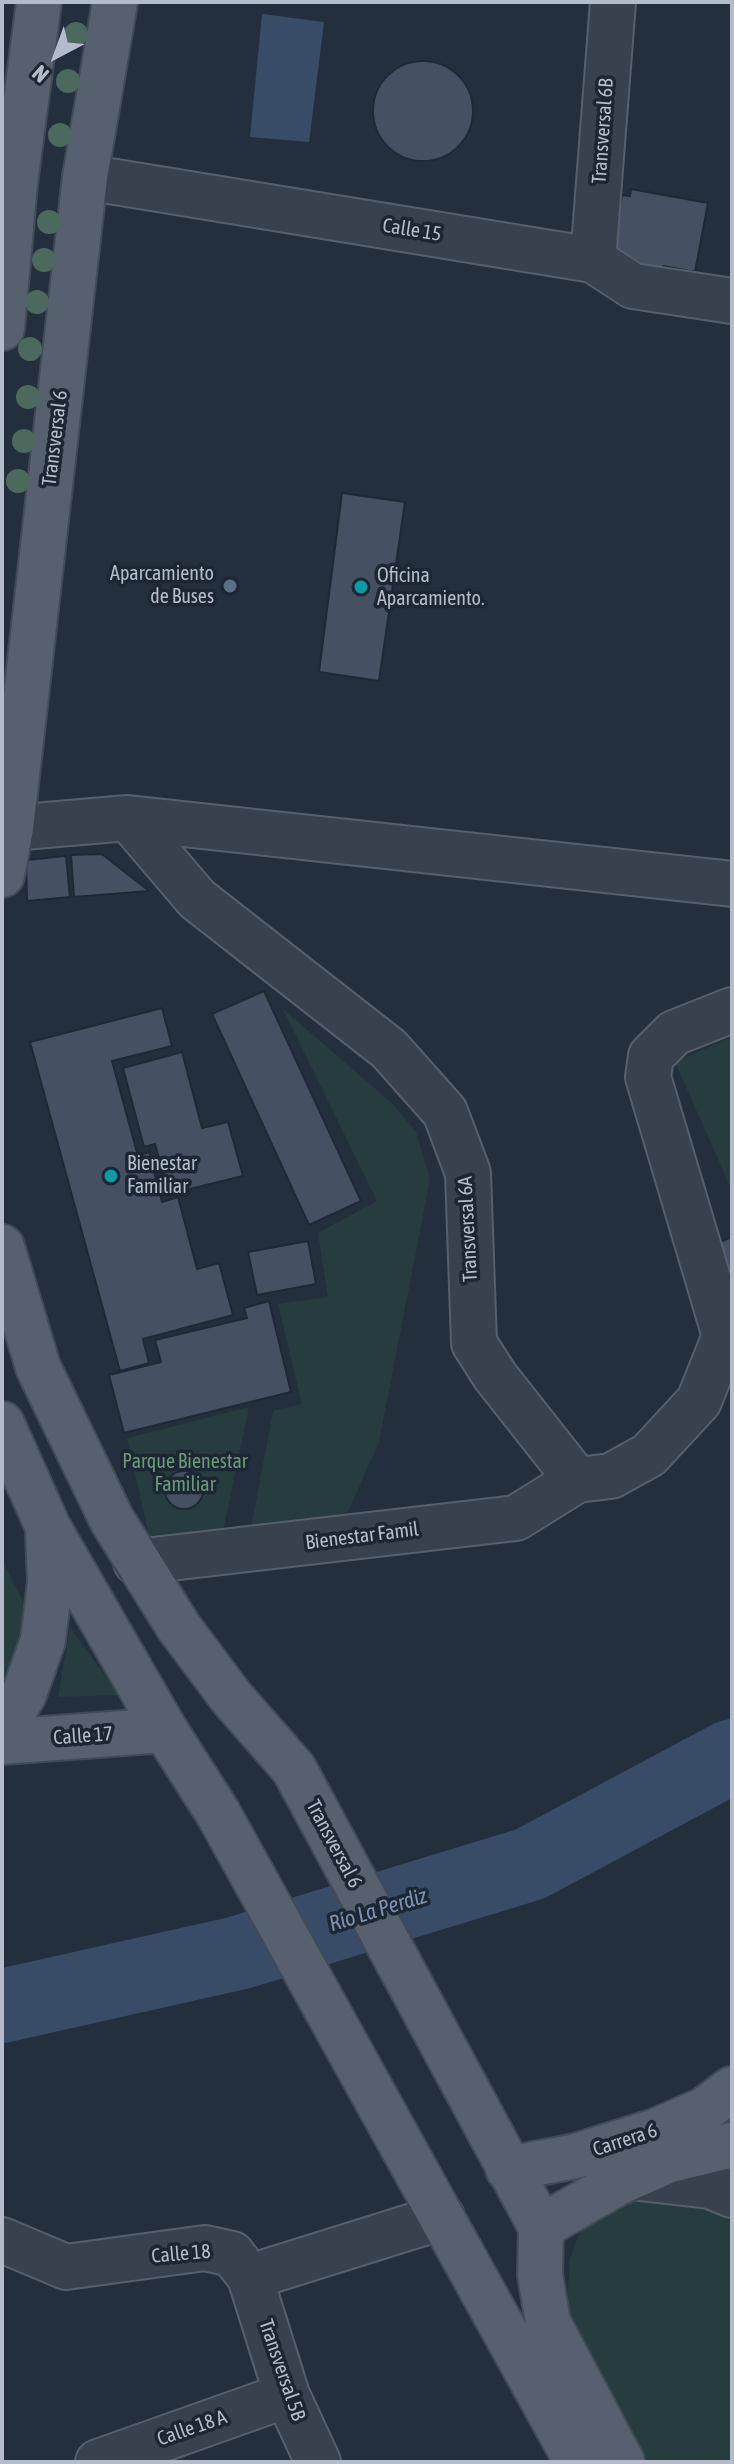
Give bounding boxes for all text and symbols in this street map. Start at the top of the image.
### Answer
north arrow [16,16,96,96]
text: N [27,60,54,88]
street label: Transversal 6B [587,78,619,184]
street label: Calle 15 [381,214,443,246]
street label: Transversal 6 [37,389,73,487]
place label: Aparcamiento de Buses [110,562,214,609]
place label: Oficina Aparcamiento. [377,564,484,611]
marker: Aparcamiento de Buses [221,577,239,595]
marker: Oficina Aparcamiento. [352,578,370,596]
place label: Bienestar Familiar [127,1152,197,1199]
marker: Bienestar Familiar [102,1167,120,1185]
street label: Transversal 6A [453,1176,483,1282]
park label: Parque Bienestar Familiar [122,1450,248,1497]
street label: Bienestar Famil [304,1517,420,1555]
street label: Calle 17 [53,1722,113,1750]
street label: Transversal 6 [301,1796,367,1892]
water label: Río La Perdiz [326,1883,430,1937]
street label: Carrera 6 [590,2118,660,2162]
street label: Calle 18 [150,2239,212,2269]
street label: Transversal 5B [253,2316,311,2424]
street label: Calle 18 A [154,2405,230,2451]

